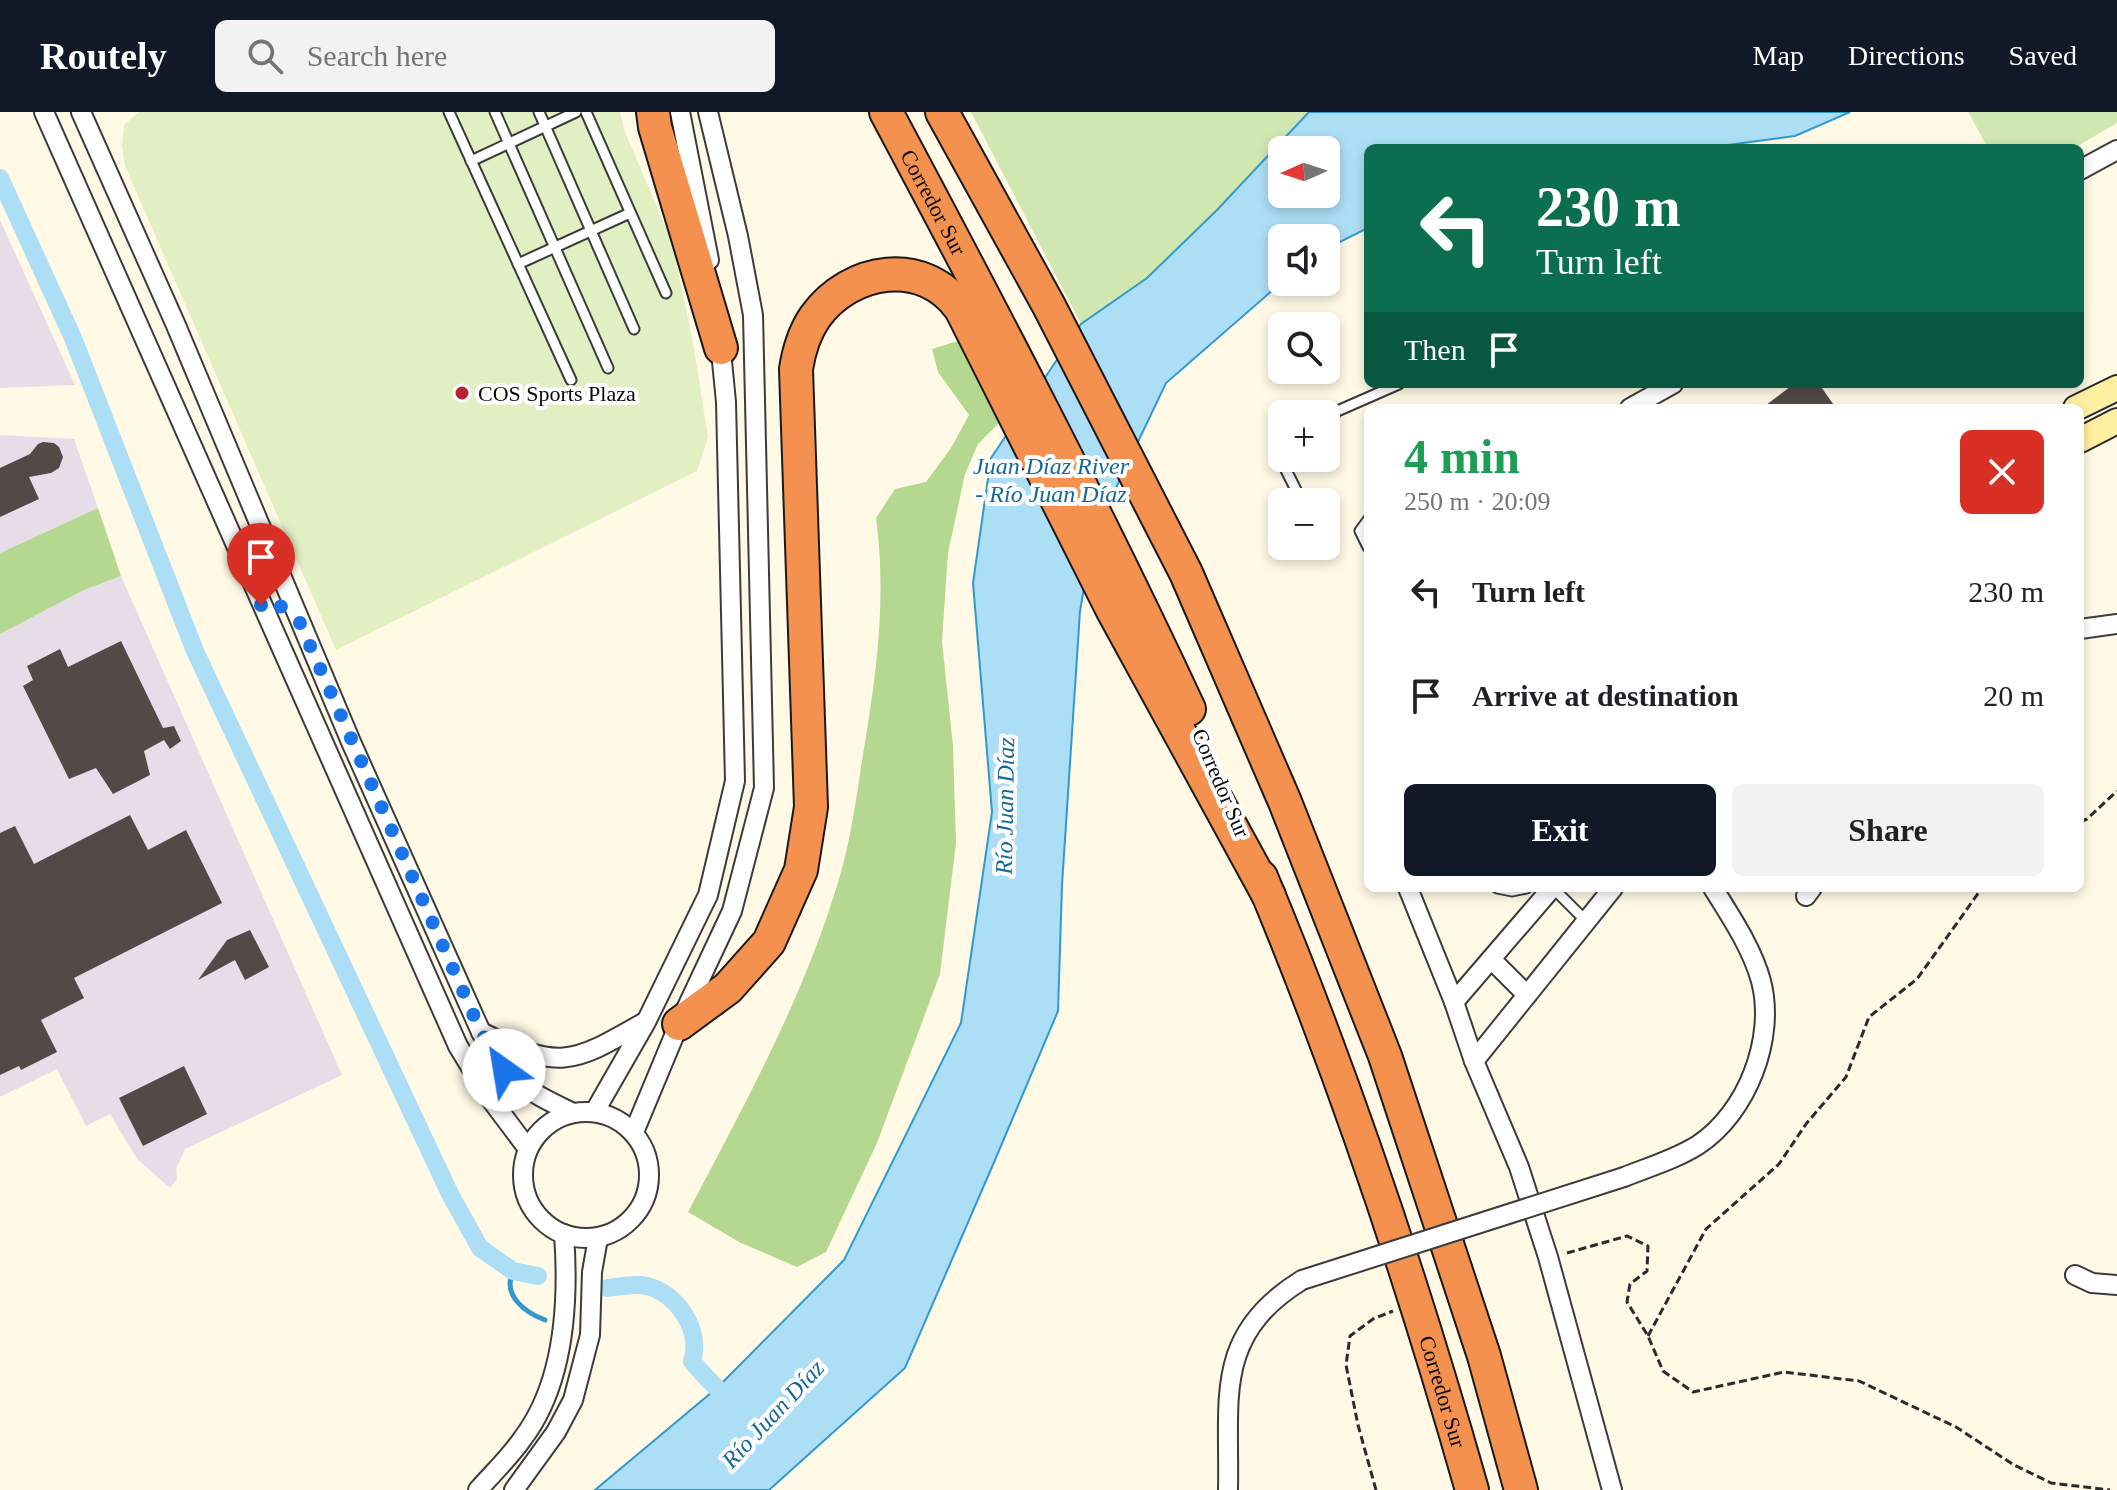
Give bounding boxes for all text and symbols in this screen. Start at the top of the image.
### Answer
search box [215,20,775,92]
icon: search [243,34,287,78]
text: Routely [40,35,167,77]
text: Search here [307,39,447,72]
text: Map [1753,40,1804,71]
text: Directions [1848,40,1965,71]
text: Saved [2009,40,2077,71]
north arrow [1268,136,1340,208]
map controls [1268,136,1340,560]
street label: Corredor Sur [896,145,972,260]
icon: left [1404,176,1508,280]
text: 230 m [1536,176,1681,238]
button: sound [1268,224,1340,296]
text: Turn left [1536,242,1662,282]
button: search [1268,312,1340,384]
icon: arrive [1482,328,1526,372]
text: Then [1404,333,1466,366]
place label: COS Sports Plaza [478,381,636,406]
marker: COS Sports Plaza [453,384,471,402]
button: + [1268,400,1340,472]
text: 4 min [1404,430,1520,483]
button: close [1960,430,2044,514]
water label: Juan Díaz River - Río Juan Díaz [973,453,1130,507]
text: 250 m · 20:09 [1404,487,1551,516]
button: − [1268,488,1340,560]
pin [227,523,295,605]
icon: arrive [239,535,283,579]
icon: left [1404,570,1448,614]
text: Turn left [1472,575,1585,608]
text: 230 m [1968,575,2044,608]
icon: arrive [1404,674,1448,718]
text: Arrive at destination [1472,679,1739,712]
text: 20 m [1983,679,2044,712]
street label: Corredor Sur [1187,725,1255,842]
water label: Río Juan Díaz [991,736,1019,876]
button: Exit [1404,784,1716,876]
button: Share [1732,784,2044,876]
position arrow [462,1028,546,1112]
street label: Corredor Sur [1414,1333,1472,1451]
water label: Río Juan Díaz [716,1354,830,1474]

